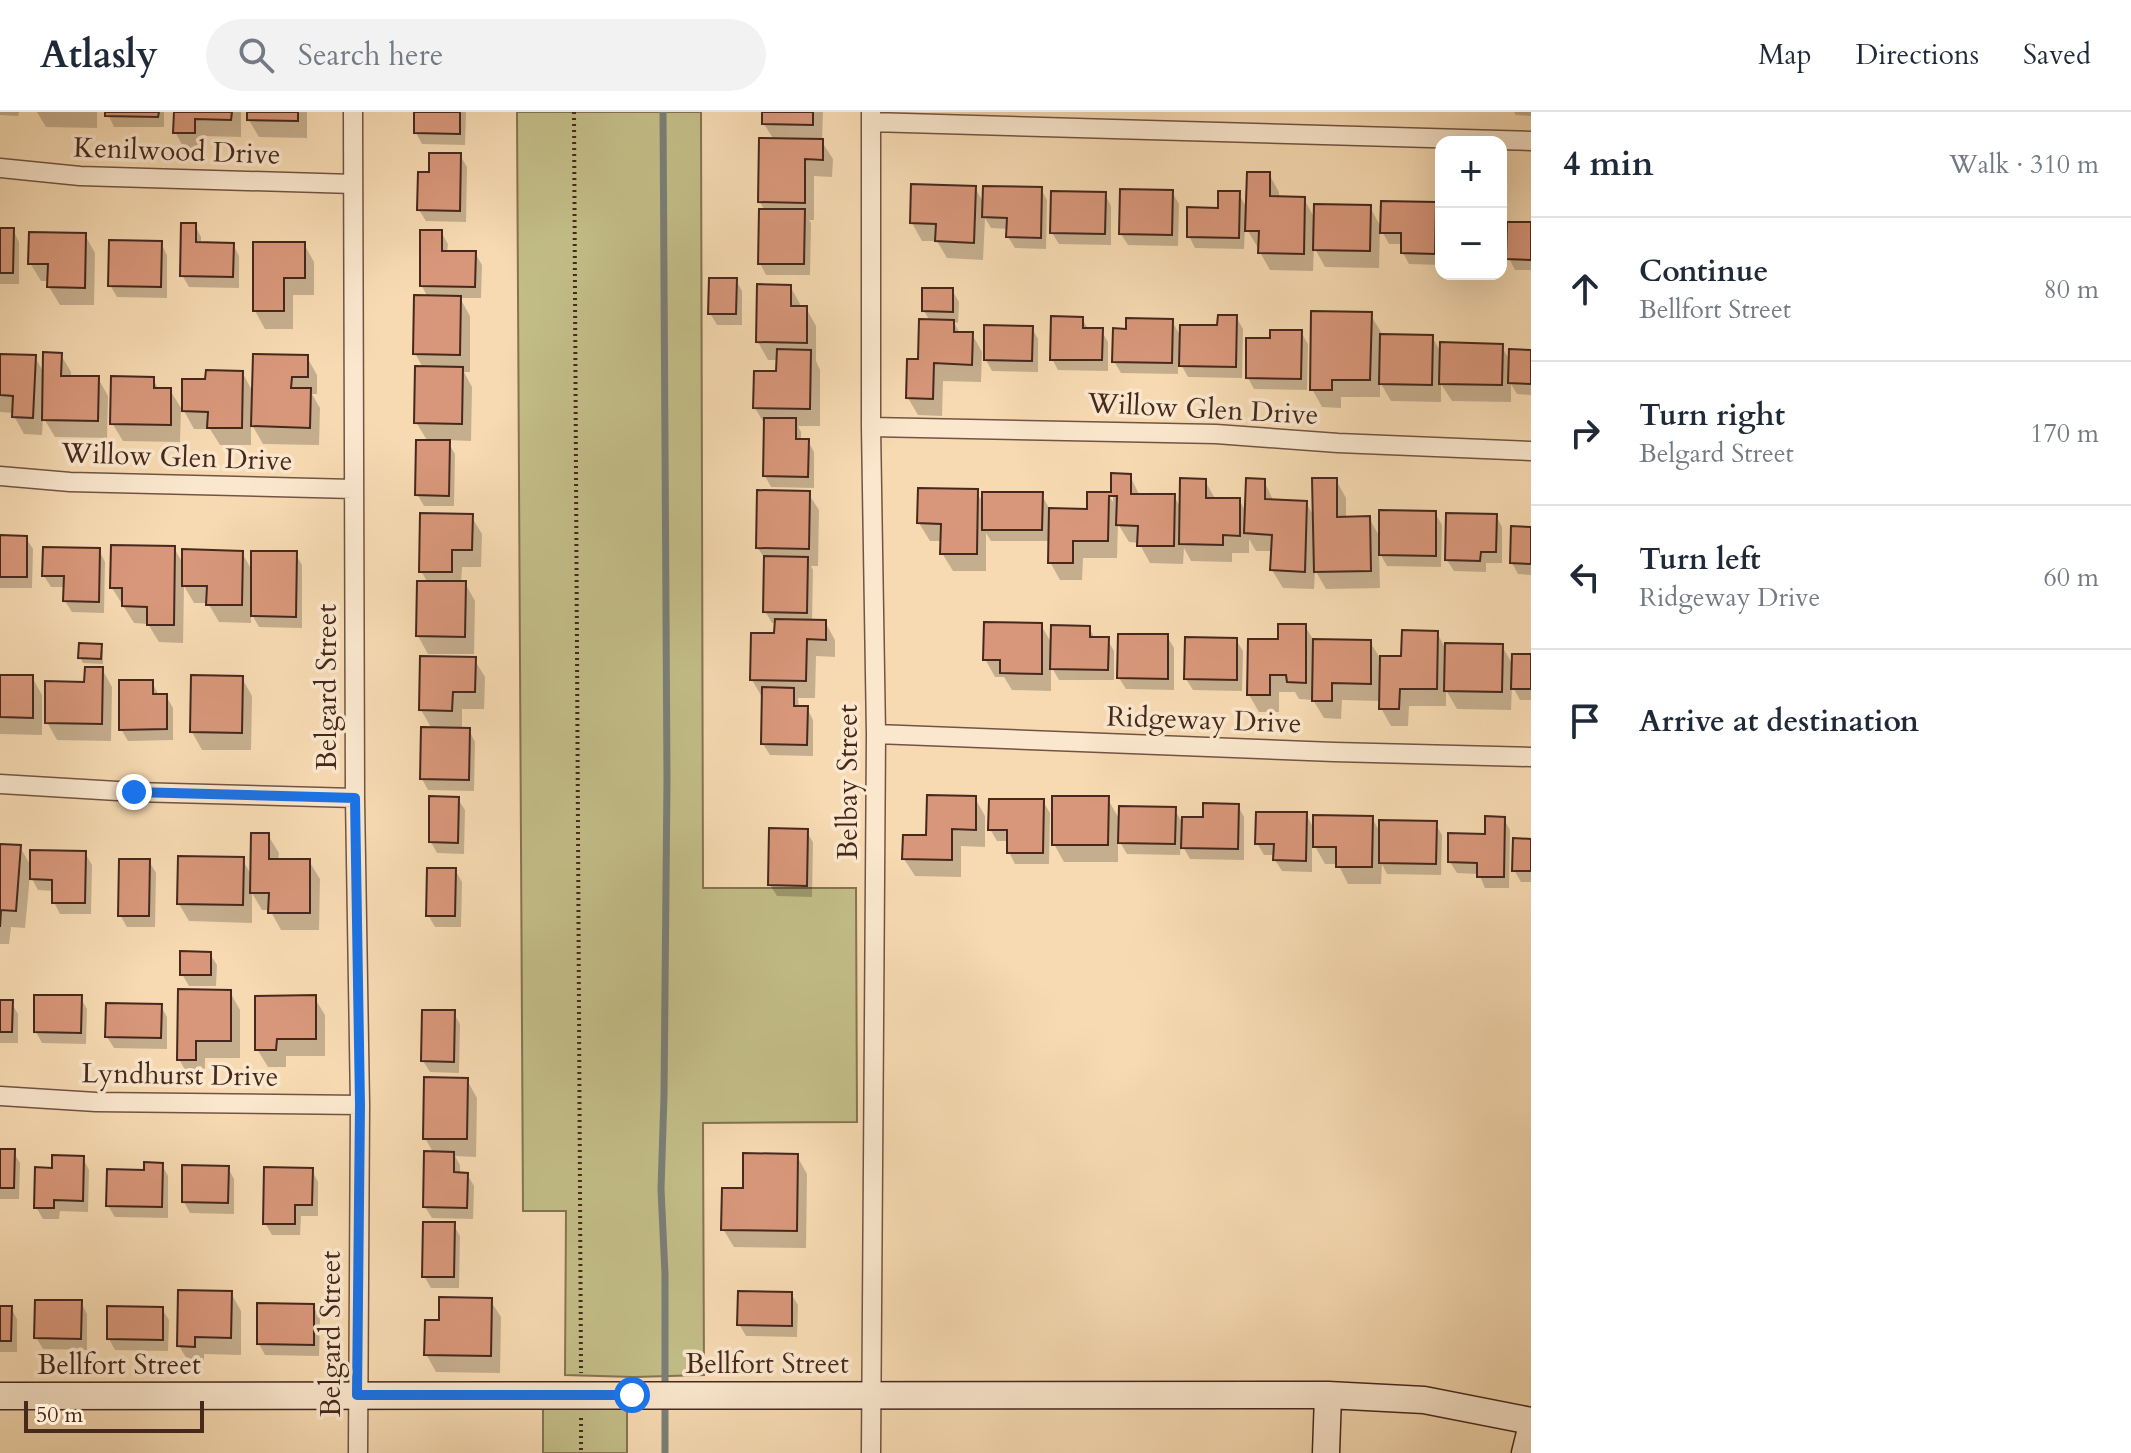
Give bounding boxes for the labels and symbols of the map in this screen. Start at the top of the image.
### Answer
street label: Kenilwood Drive [73,128,281,174]
street label: Willow Glen Drive [1085,384,1319,434]
street label: Willow Glen Drive [60,434,293,480]
street label: Belgard Street [308,604,346,770]
street label: Ridgeway Drive [1106,698,1302,742]
street label: Belbay Street [829,704,867,860]
route end [116,774,152,810]
street label: Lyndhurst Drive [81,1054,279,1096]
street label: Belgard Street [312,1251,350,1417]
street label: Bellfort Street [685,1345,849,1383]
street label: Bellfort Street [37,1346,201,1384]
route start [614,1377,650,1413]
scale bar [24,1397,204,1433]

